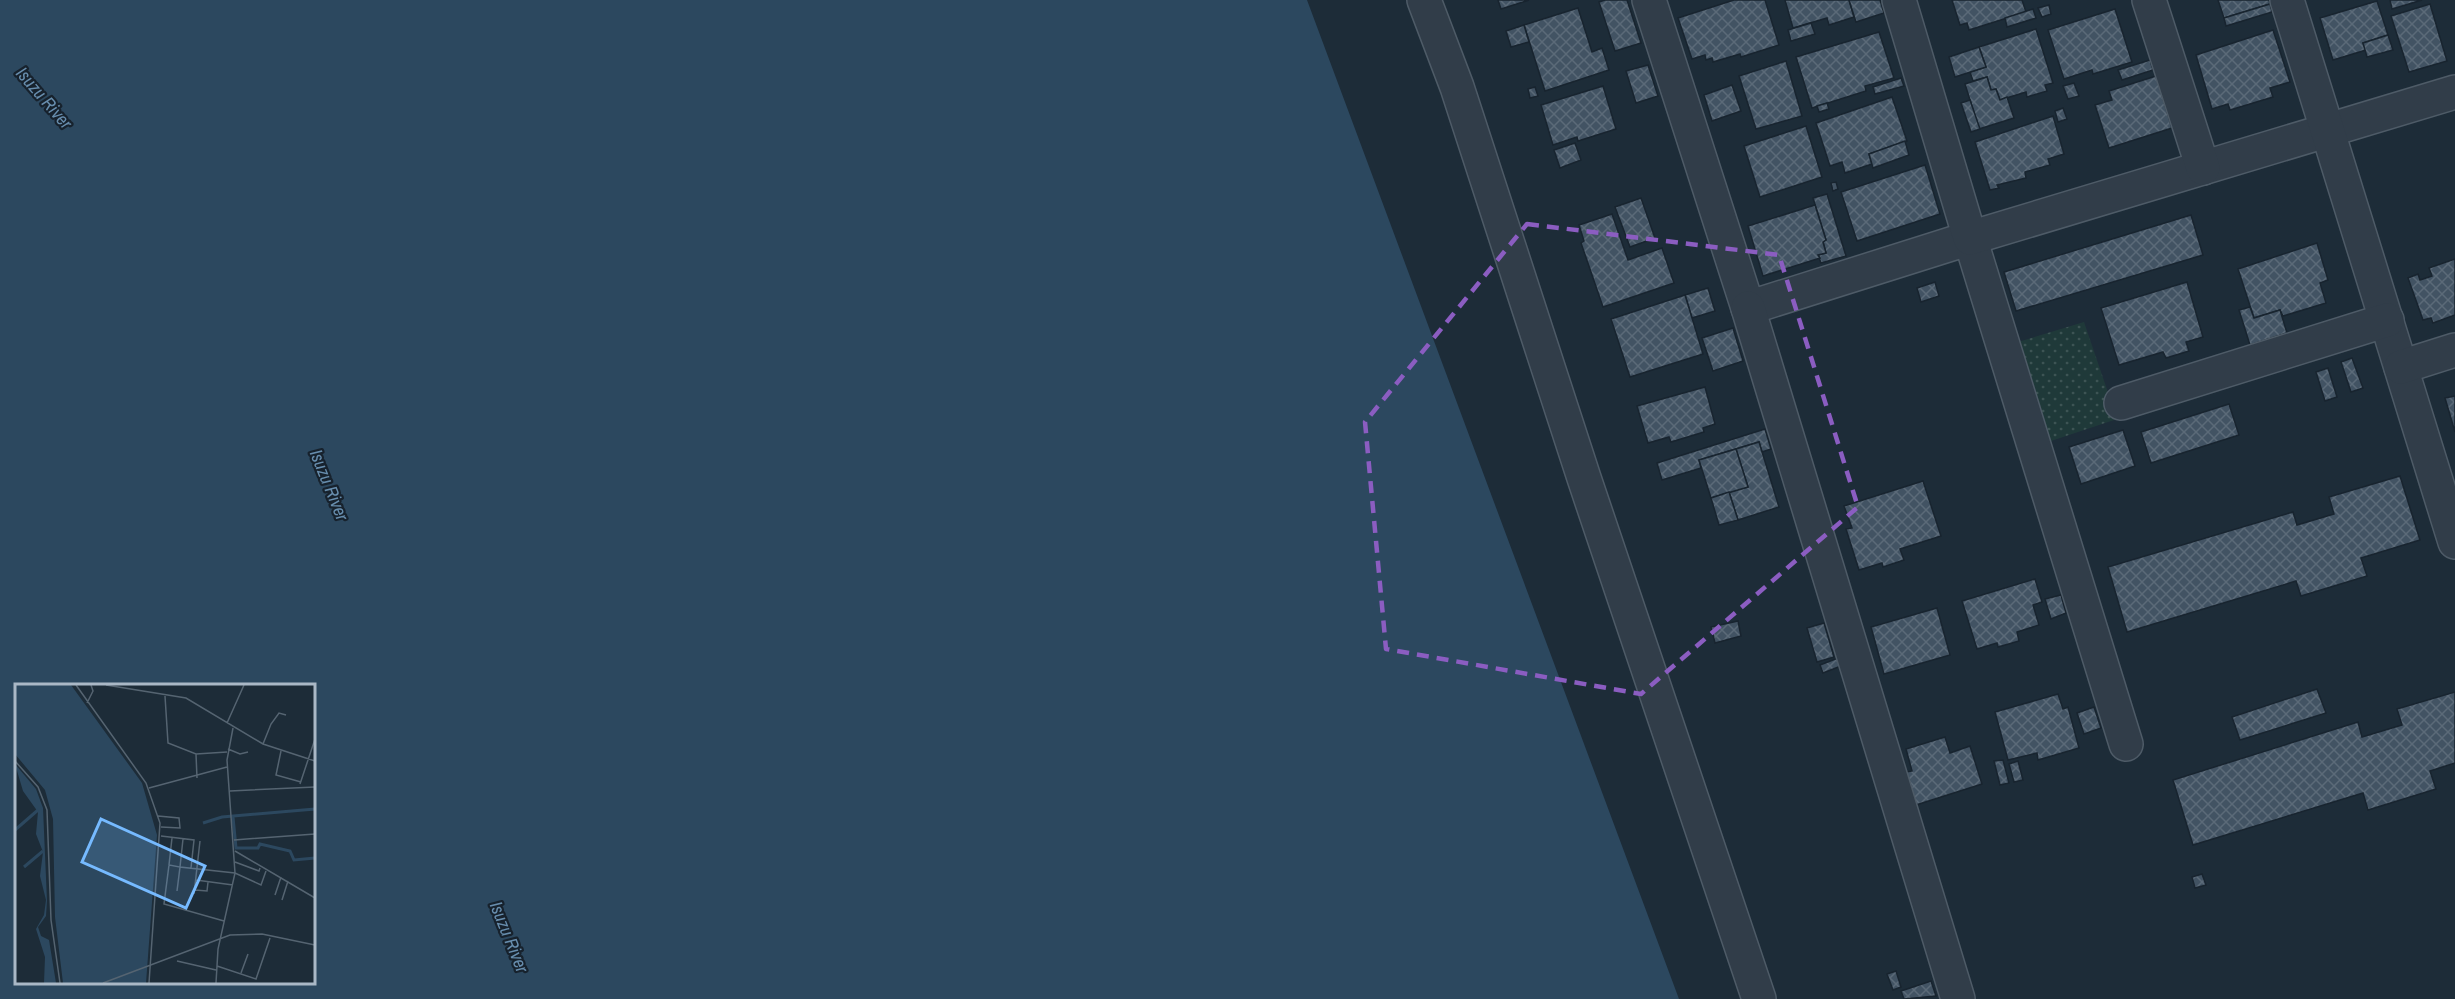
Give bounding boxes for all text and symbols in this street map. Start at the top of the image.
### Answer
water label: Isuzu River [10,61,79,135]
water label: Isuzu River [304,446,355,525]
inset map [15,684,315,984]
water label: Isuzu River [484,898,535,977]

